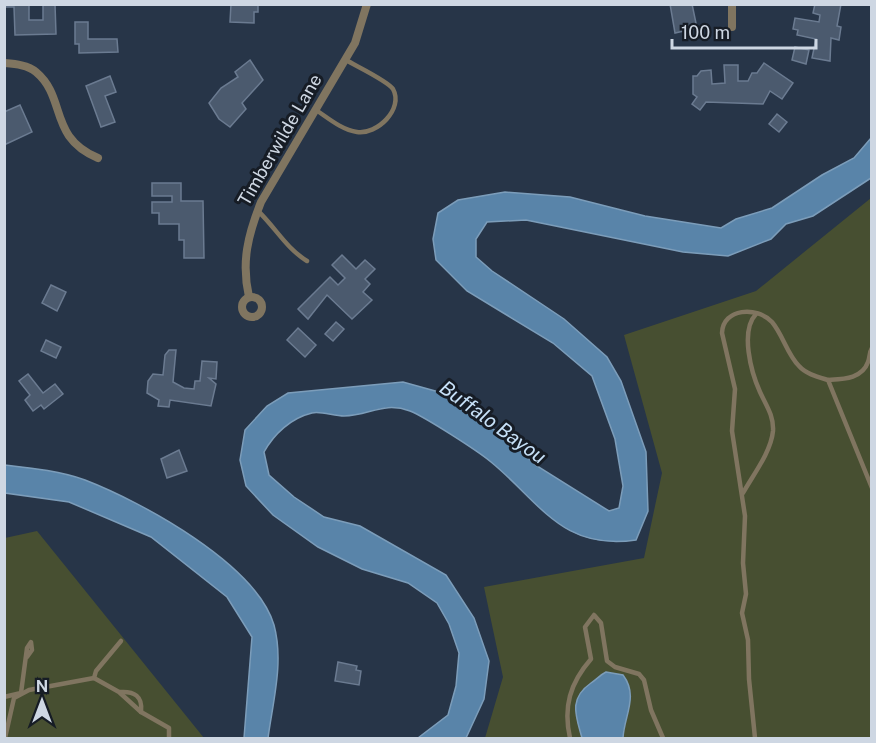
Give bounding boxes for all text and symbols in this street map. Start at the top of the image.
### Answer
scale bar [672,12,816,50]
text: 100 m [681,22,730,43]
street label: Timberwilde Lane [233,70,326,209]
water label: Buffalo Bayou [435,375,551,469]
north arrow [12,671,72,731]
text: N [36,677,48,696]

